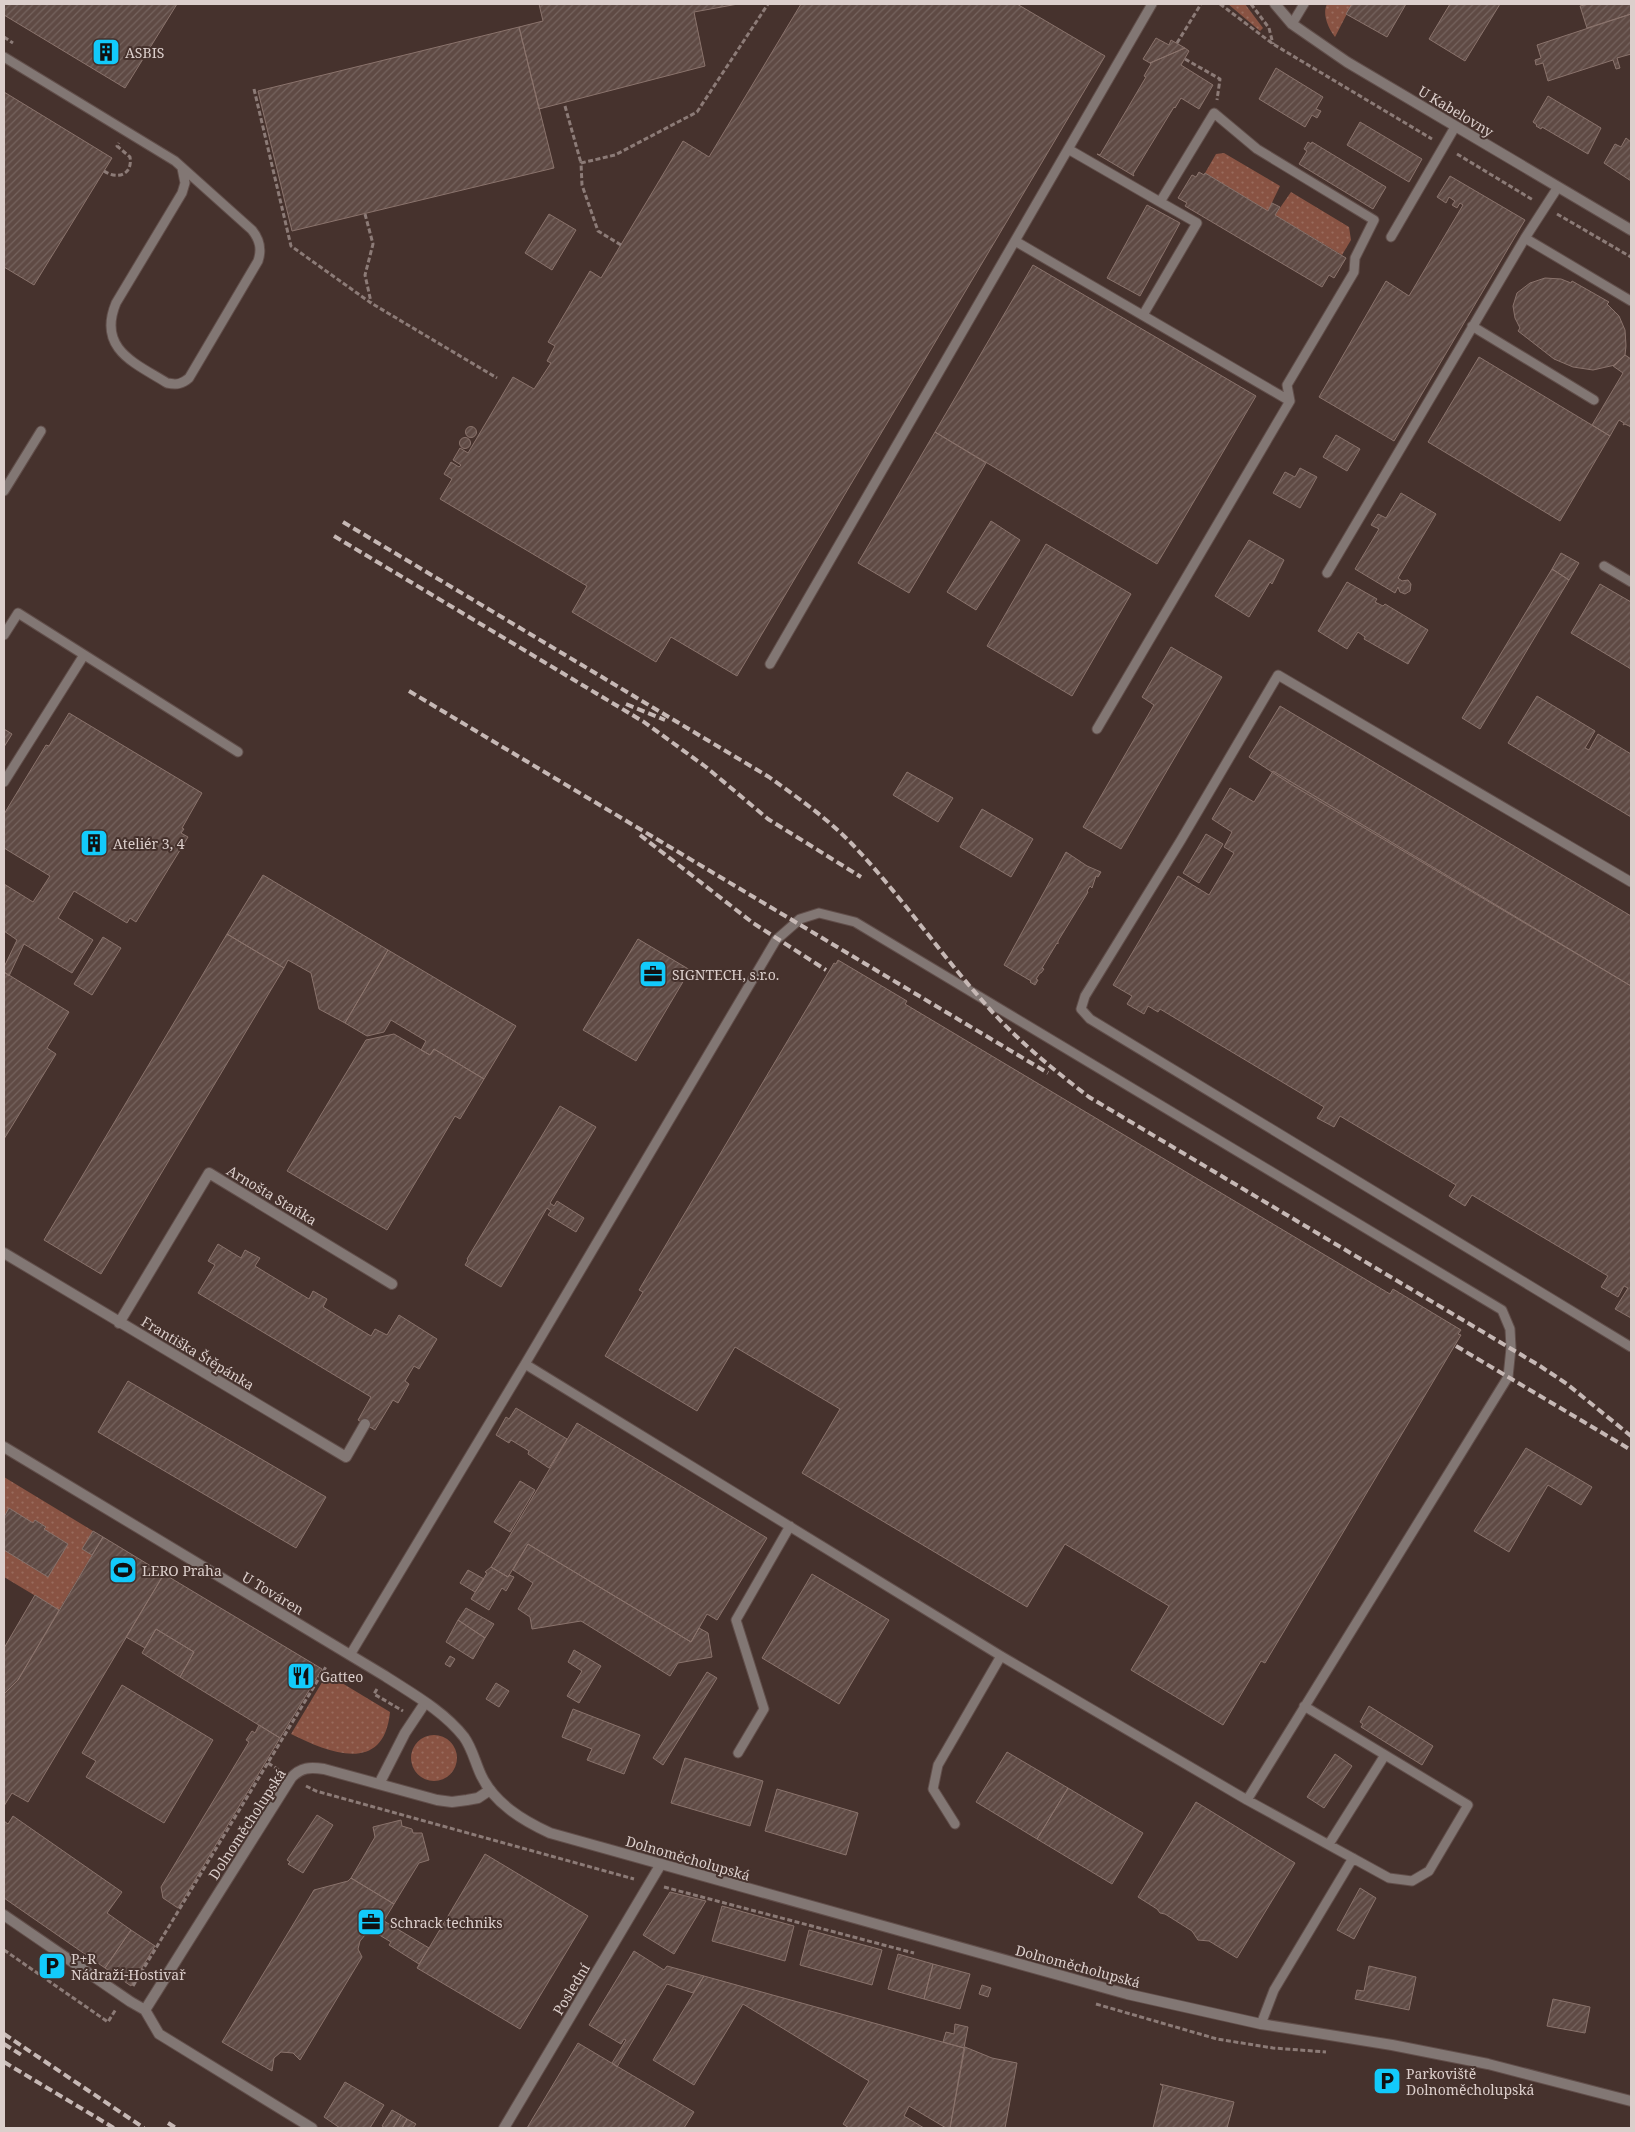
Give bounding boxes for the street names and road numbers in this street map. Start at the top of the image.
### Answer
street label: U Kabelovny [1415,81,1497,141]
street label: Arnošta Staňka [223,1161,321,1229]
street label: Františka Štěpánka [138,1312,258,1394]
street label: U Továren [239,1567,307,1619]
street label: Dolnoměcholupská [204,1765,290,1883]
street label: Dolnoměcholupská [624,1831,752,1885]
street label: Dolnoměcholupská [1013,1940,1143,1992]
street label: Poslední [548,1959,594,2018]

